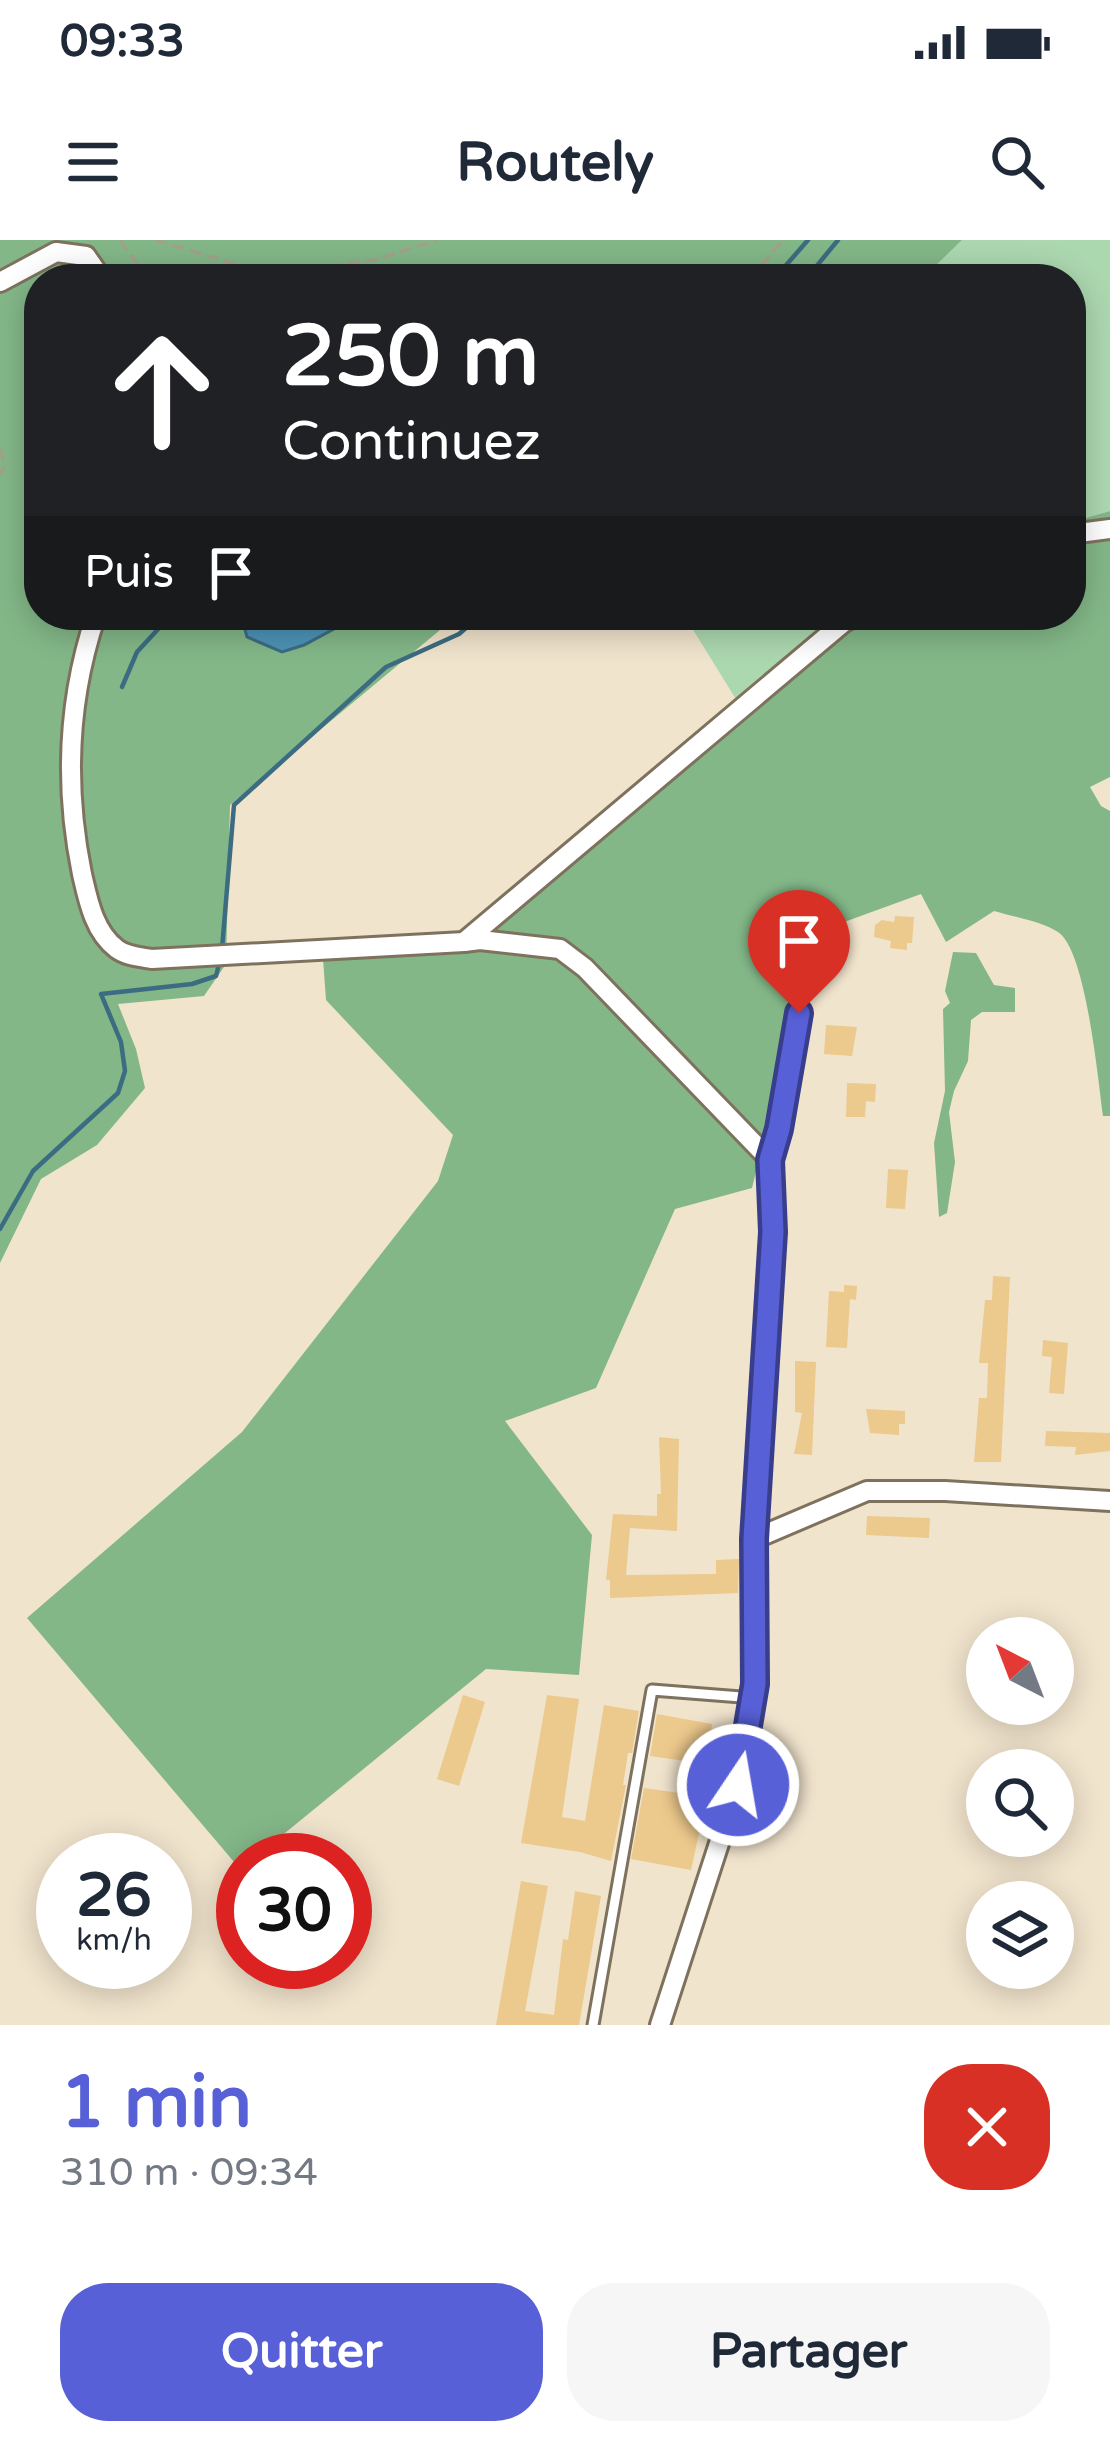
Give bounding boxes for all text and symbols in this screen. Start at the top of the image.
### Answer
text: 09:33 [60,15,185,69]
icon: menu [60,129,126,195]
icon: search [984,129,1050,195]
text: Routely [456,130,654,195]
text: 250 m [282,307,539,408]
icon: ahead [84,312,240,468]
text: Continuez [282,409,541,474]
icon: arrive [198,540,264,606]
text: Puis [84,546,174,600]
pin [748,890,850,1013]
icon: arrive [766,908,832,974]
north arrow [966,1617,1074,1725]
map controls [966,1617,1074,1989]
position arrow [675,1722,801,1848]
button: search [966,1749,1074,1857]
speed limit sign: 30 [216,1833,372,1989]
text: 26 [76,1860,152,1932]
button: layers [966,1881,1074,1989]
text: km/h [76,1922,152,1959]
text: 1 min [60,2060,252,2147]
button: close [924,2064,1050,2190]
text: 310 m · 09:34 [60,2149,318,2196]
button: Quitter [60,2283,543,2421]
button: Partager [567,2283,1050,2421]

